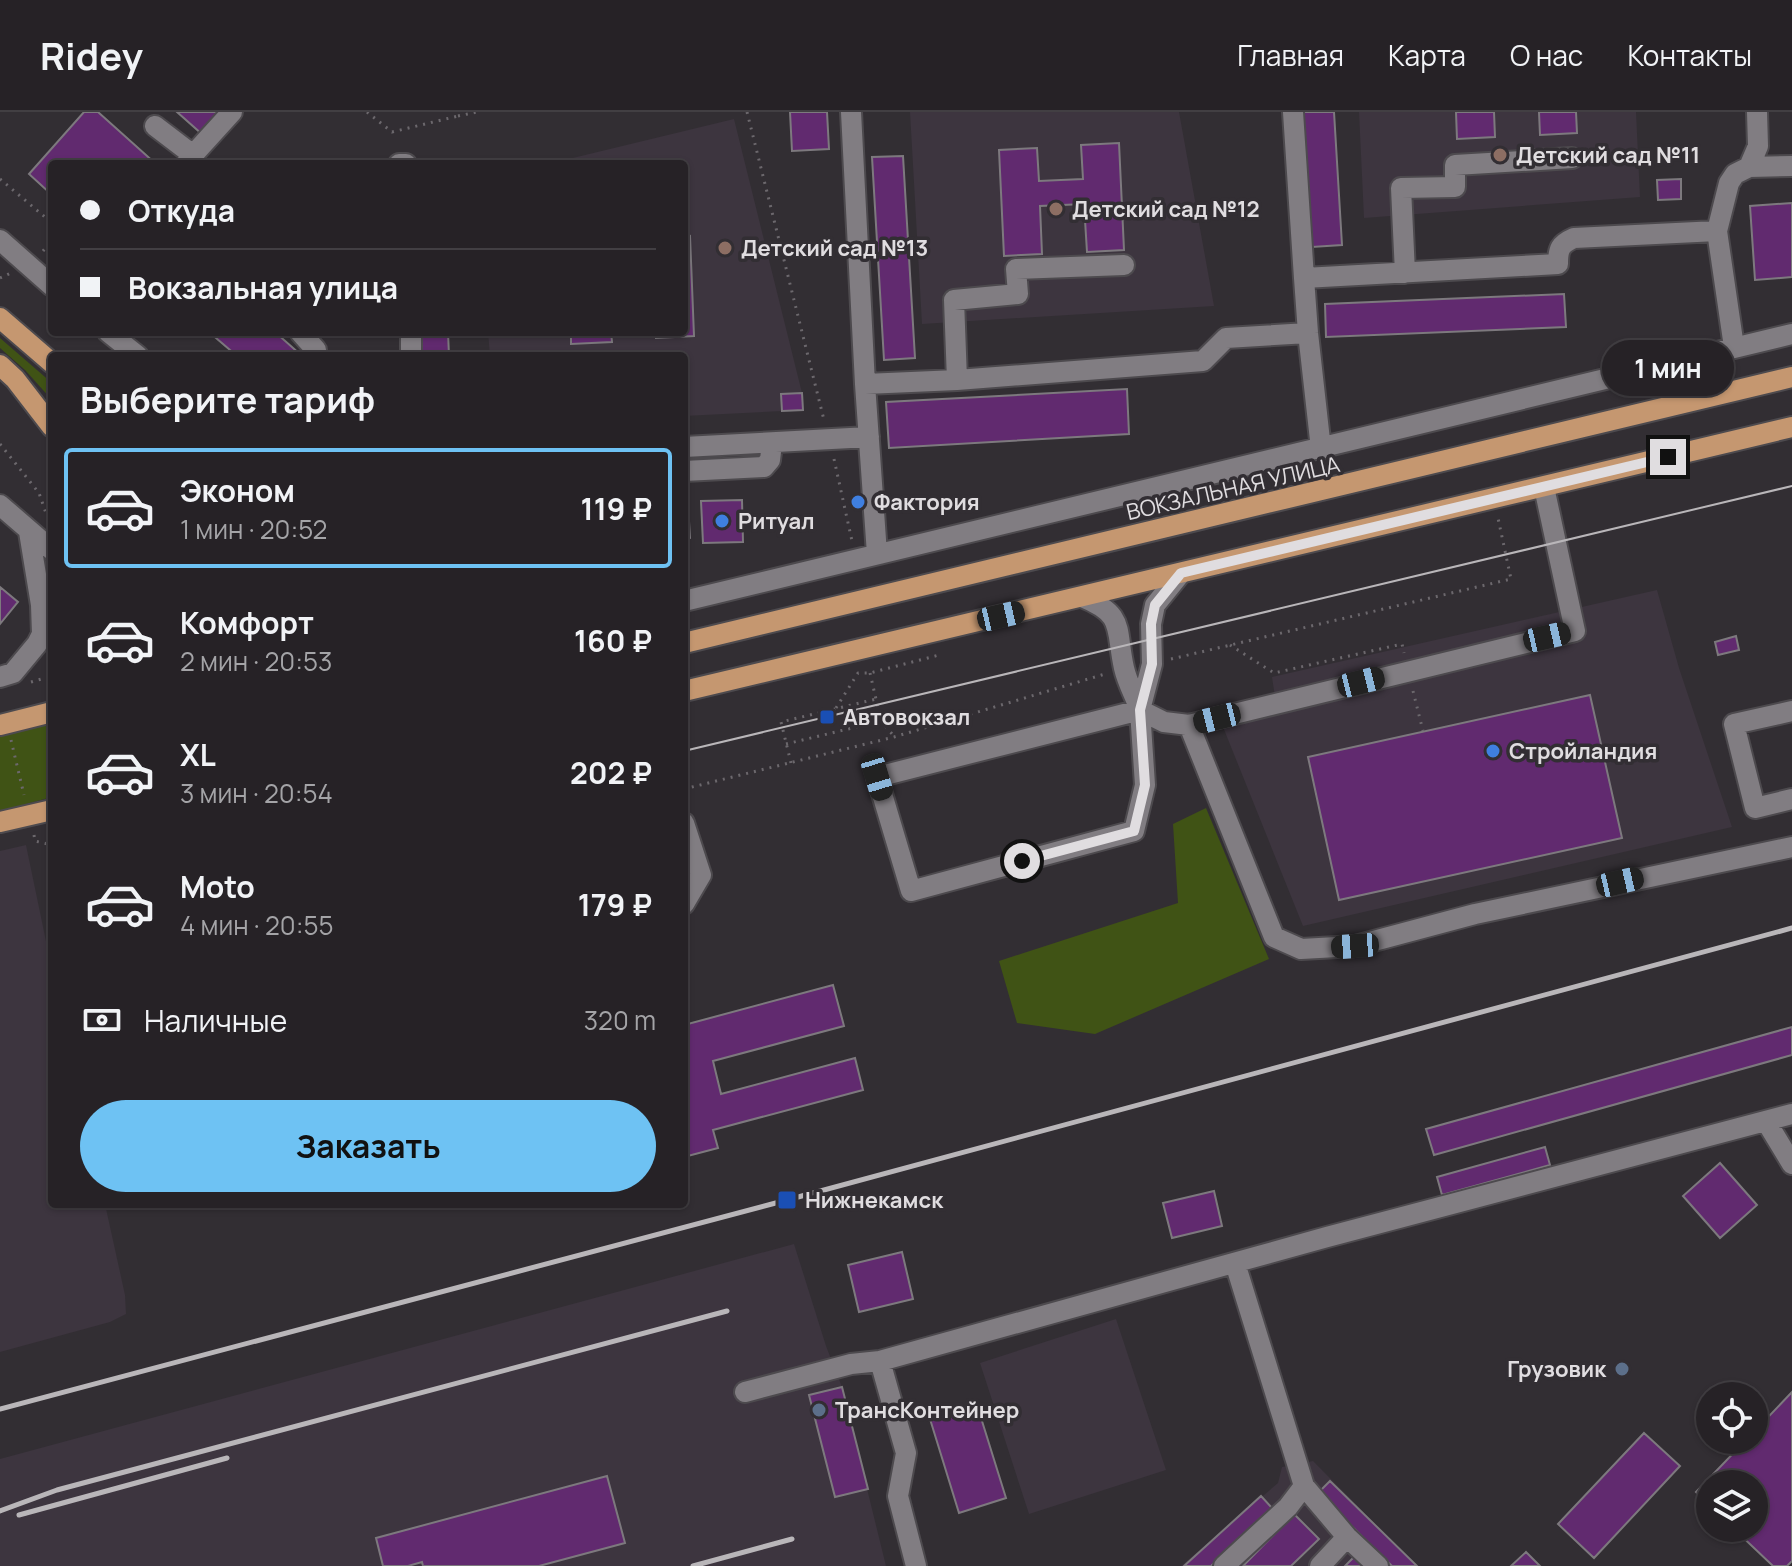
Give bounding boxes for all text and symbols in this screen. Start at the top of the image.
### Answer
text: Ridey [40,29,143,81]
text: Главная [1237,36,1344,74]
text: Карта [1388,36,1466,74]
text: О нас [1510,36,1583,74]
text: Контакты [1627,36,1752,74]
place label: Детский сад №11 [1516,140,1700,170]
marker: Детский сад №11 [1491,146,1509,164]
text: Откуда [128,190,235,231]
place label: Детский сад №12 [1072,194,1260,224]
marker: Детский сад №12 [1047,200,1065,218]
place label: Детский сад №13 [741,233,928,263]
marker: Детский сад №13 [716,239,734,257]
text: Вокзальная улица [128,267,398,308]
callout: 1 мин [1602,341,1734,397]
text: 1 мин [1634,350,1702,386]
text: Выберите тариф [80,375,375,424]
route end [1650,439,1686,475]
street label: ВОКЗАЛЬНАЯ УЛИЦА [1123,449,1343,527]
text: Эконом [180,470,295,511]
icon: car [84,472,156,544]
place label: Фактория [874,487,980,517]
text: 119 ₽ [581,488,652,529]
marker: Фактория [849,493,867,511]
place label: Ритуал [738,506,815,536]
text: 1 мин · 20:52 [180,511,327,547]
marker: Ритуал [713,512,731,530]
car [975,599,1027,633]
text: Комфорт [180,602,314,643]
icon: car [84,604,156,676]
text: 160 ₽ [574,620,652,661]
car [1521,620,1573,654]
text: 2 мин · 20:53 [180,643,332,679]
car [1335,665,1387,699]
car [1191,701,1243,735]
place label: Автовокзал [843,702,970,732]
marker: Автовокзал [818,708,836,726]
text: XL [180,734,216,775]
icon: car [84,736,156,808]
place label: Стройландия [1509,736,1657,766]
marker: Стройландия [1484,742,1502,760]
car [859,751,895,803]
text: 202 ₽ [570,752,652,793]
text: 3 мин · 20:54 [180,775,333,811]
route start [1004,843,1040,879]
car [1594,865,1646,899]
text: Moto [180,866,255,907]
icon: car [84,868,156,940]
text: 179 ₽ [578,884,652,925]
text: 4 мин · 20:55 [180,907,333,943]
car [1330,932,1380,960]
icon: cash [80,998,124,1042]
text: Наличные [144,1000,287,1041]
text: 320 m [584,1002,656,1038]
button: Заказать [80,1100,656,1192]
place label: Нижнекамск [805,1185,944,1215]
marker: Нижнекамск [776,1189,798,1211]
place label: Грузовик [1507,1354,1607,1384]
marker: Грузовик [1613,1360,1631,1378]
map controls [1696,1382,1768,1542]
button: locate [1696,1382,1768,1454]
place label: ТрансКонтейнер [835,1395,1019,1425]
marker: ТрансКонтейнер [810,1401,828,1419]
button: layers [1696,1470,1768,1542]

